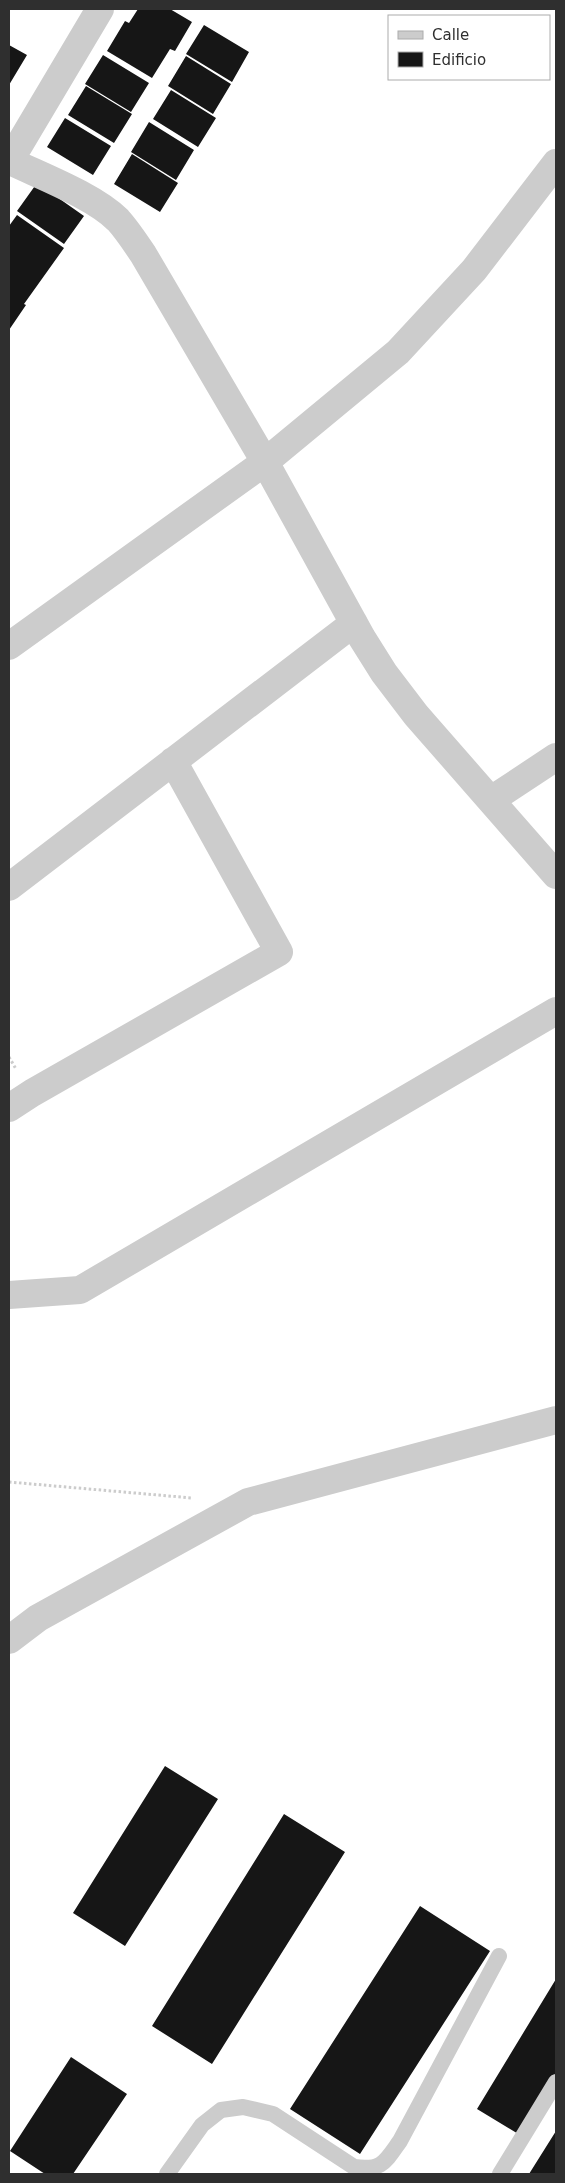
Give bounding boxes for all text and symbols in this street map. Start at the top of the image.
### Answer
legend [388,15,550,80]
text: Calle [432,26,469,44]
text: Edificio [432,51,486,69]

